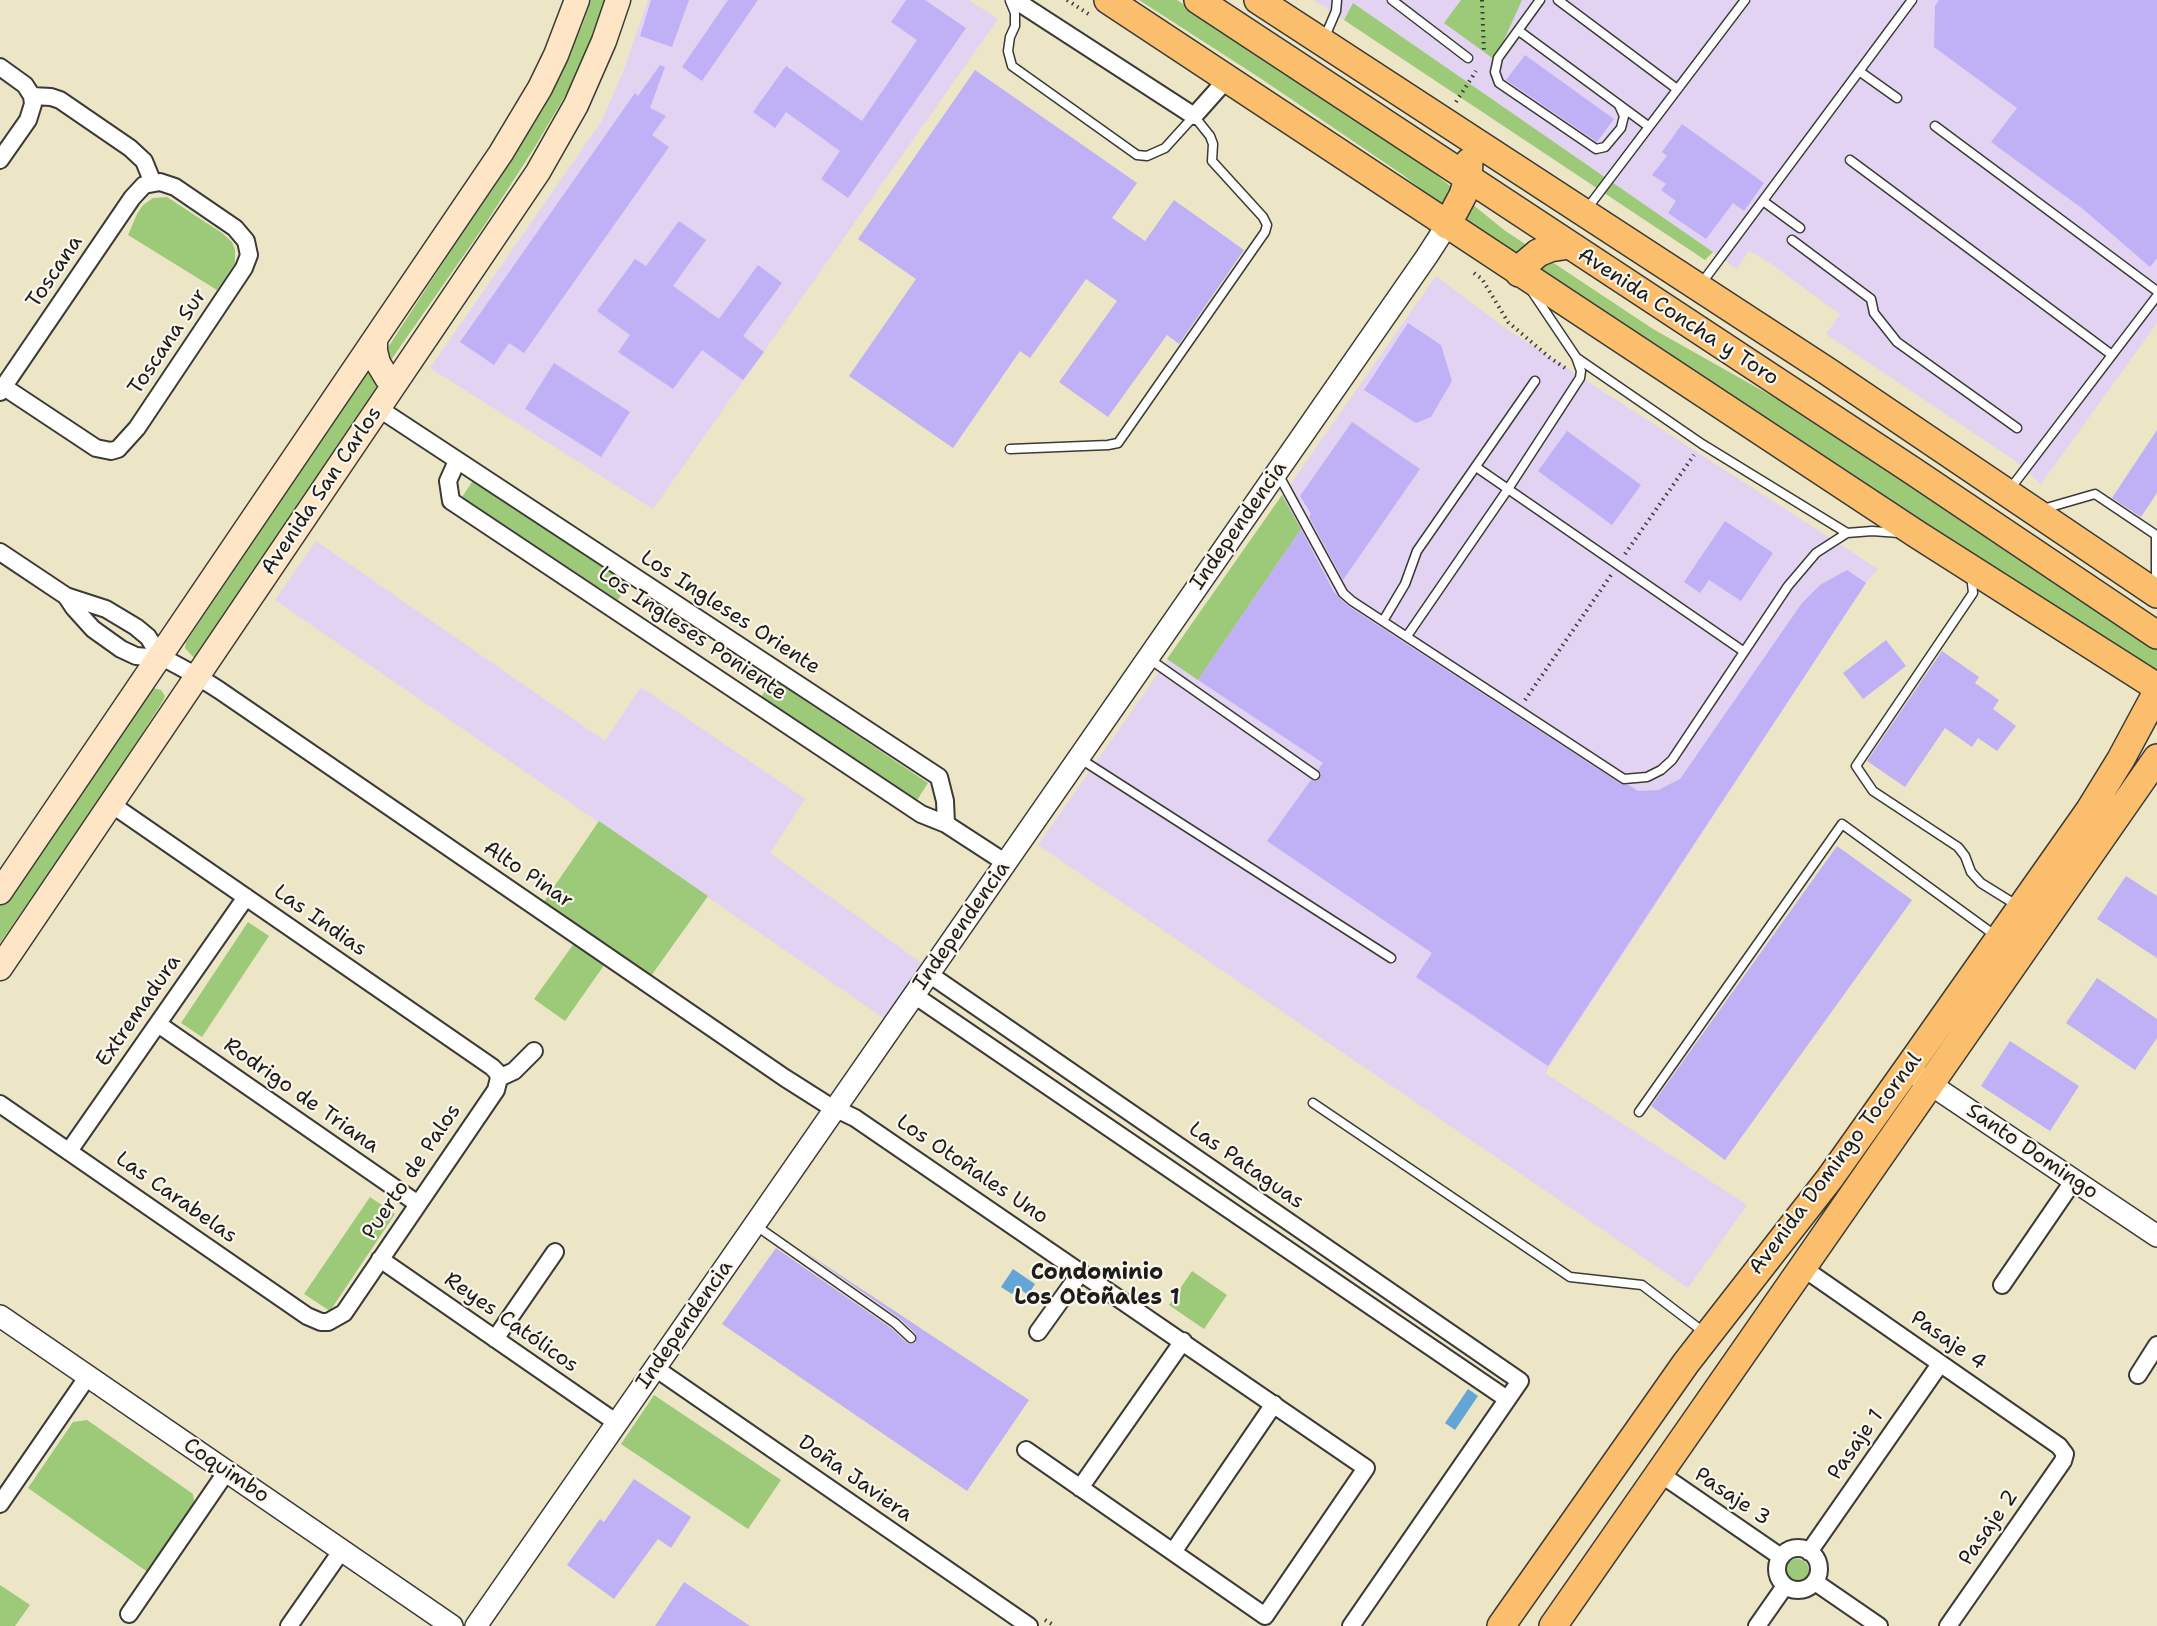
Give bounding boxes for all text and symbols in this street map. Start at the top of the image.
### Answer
street label: Toscana [22,231,88,313]
street label: Avenida Concha y Toro [1573,243,1783,391]
street label: Toscana Sur [123,284,213,400]
street label: Avenida San Carlos [256,402,388,580]
street label: Independencia [1185,457,1293,595]
street label: Los Ingleses Oriente [635,545,825,681]
street label: Los Ingleses Poniente [593,562,791,706]
street label: Alto Pinar [478,836,578,914]
street label: Independencia [908,857,1016,995]
street label: Las Indias [269,880,371,962]
street label: Extremadura [91,950,187,1072]
street label: Rodrigo de Triana [218,1033,384,1159]
street label: Avenida Domingo Tocornal [1744,1048,1928,1280]
street label: Puerto de Palos [357,1099,467,1245]
street label: Santo Domingo [1961,1099,2103,1205]
street label: Los Otoñales Uno [891,1110,1053,1230]
street label: Las Pataguas [1183,1117,1309,1215]
street label: Las Carabelas [110,1147,242,1249]
street label: Independencia [631,1256,739,1394]
district label: Condominio Los Otoñales 1 [1014,1260,1180,1312]
street label: Reyes Católicos [439,1267,583,1379]
street label: Pasaje 4 [1905,1306,1991,1376]
street label: Pasaje 1 [1823,1405,1889,1485]
street label: Doña Javiera [793,1430,917,1528]
street label: Coquimbo [178,1433,274,1509]
street label: Pasaje 3 [1689,1462,1775,1532]
street label: Pasaje 2 [1954,1485,2024,1571]

